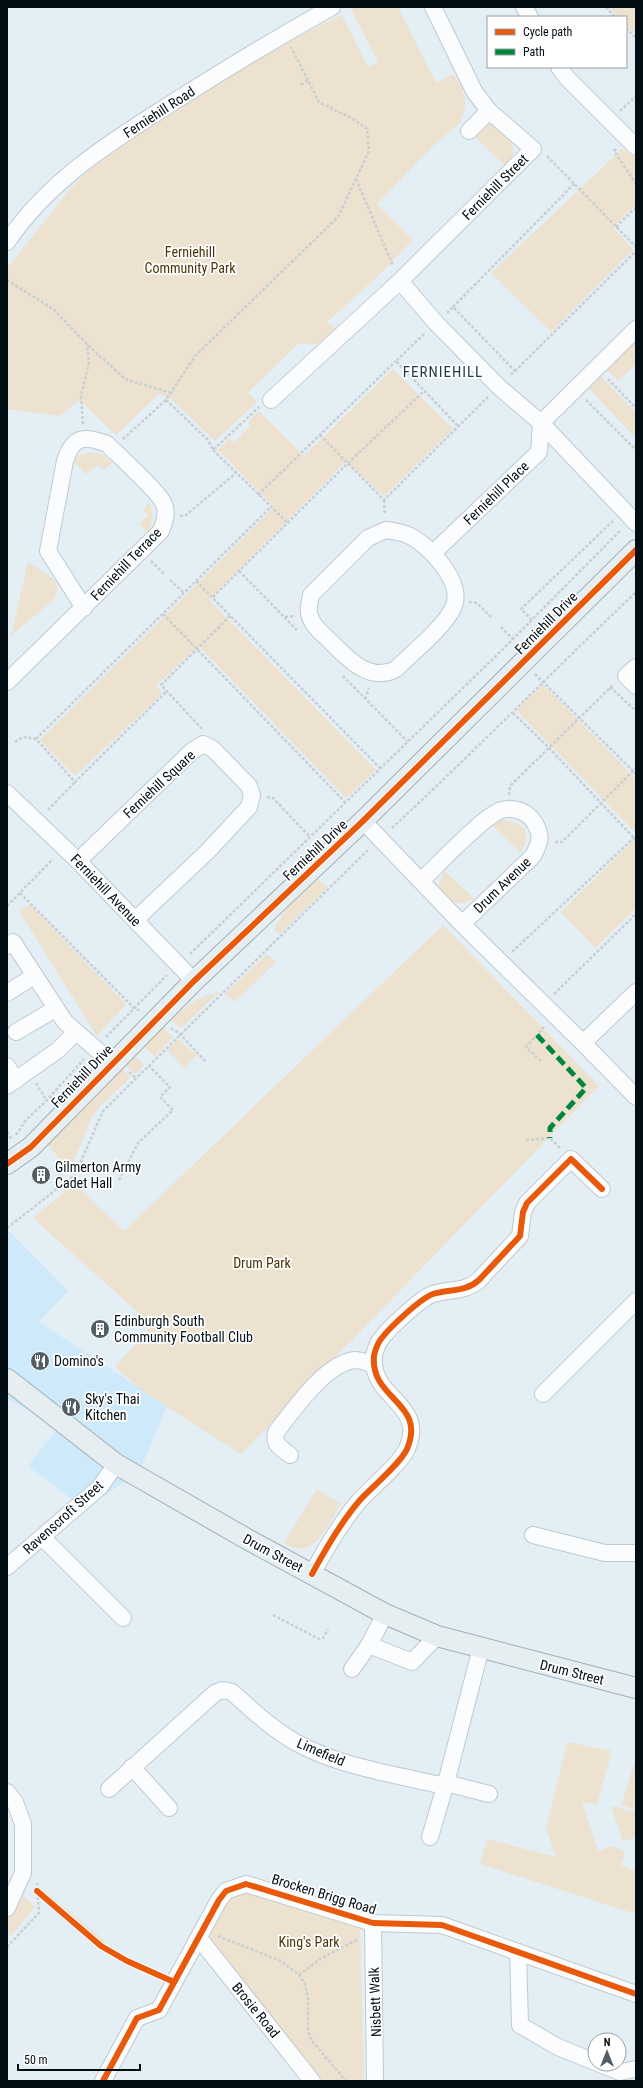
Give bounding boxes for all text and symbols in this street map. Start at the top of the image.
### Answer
legend [487,16,627,68]
text: Cycle path [523,25,573,39]
text: Path [523,45,545,59]
street label: Ferniehill Road [120,83,198,141]
street label: Ferniehill Street [459,151,531,223]
park label: Ferniehill Community Park [145,244,236,276]
district label: FERNIEHILL [403,363,483,381]
street label: Ferniehill Place [460,458,532,528]
street label: Ferniehill Terrace [87,524,165,604]
street label: Ferniehill Drive [512,588,581,657]
street label: Ferniehill Square [120,746,198,821]
street label: Ferniehill Drive [280,816,351,884]
street label: Ferniehill Avenue [68,851,145,930]
street label: Drum Avenue [470,854,534,916]
street label: Ferniehill Drive [48,1041,116,1111]
place label: Gilmerton Army Cadet Hall [55,1159,141,1191]
building icon: Gilmerton Army Cadet Hall [30,1164,52,1186]
park label: Drum Park [233,1255,292,1271]
place label: Edinburgh South Community Football Club [114,1313,253,1345]
building icon: Edinburgh South Community Football Club [89,1318,111,1340]
restaurant icon: Domino's [29,1350,51,1372]
place label: Domino's [54,1353,104,1369]
place label: Sky's Thai Kitchen [85,1391,140,1423]
restaurant icon: Sky's Thai Kitchen [60,1396,82,1418]
street label: Ravenscroft Street [20,1477,106,1557]
street label: Drum Street [240,1531,306,1575]
street label: Drum Street [538,1656,606,1688]
street label: Limefield [295,1735,347,1769]
street label: Brocken Brigg Road [270,1871,378,1917]
park label: King's Park [279,1934,340,1950]
street label: Nisbett Walk [366,1966,384,2037]
street label: Brosie Road [229,1979,283,2041]
north arrow [587,2032,627,2072]
text: N [604,2036,611,2049]
scale bar [18,2046,140,2072]
text: 50 m [24,2053,48,2067]

